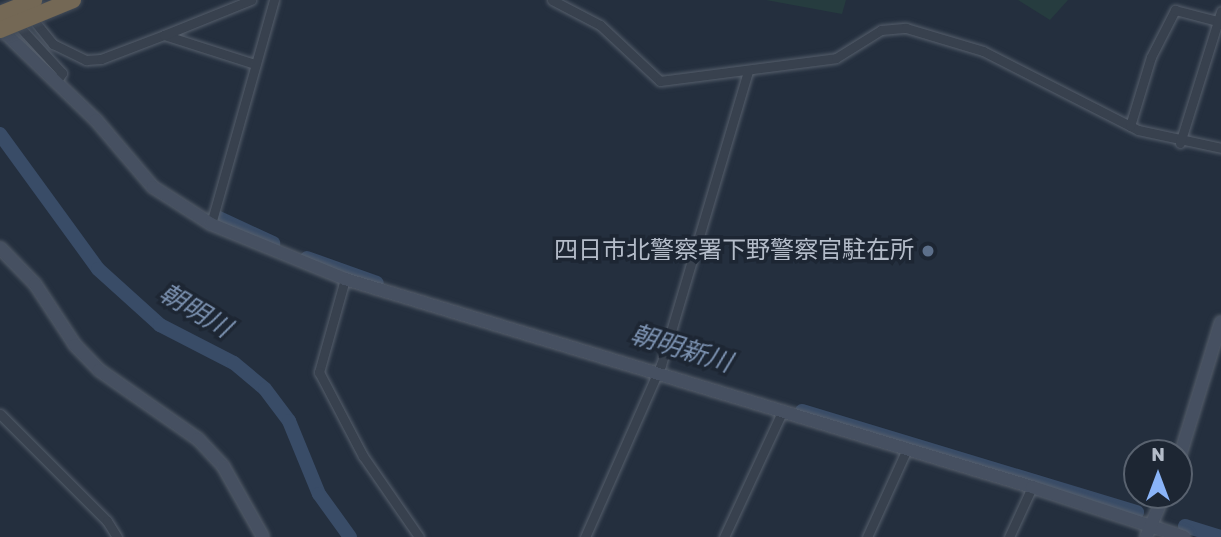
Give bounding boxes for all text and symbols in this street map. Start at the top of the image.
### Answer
place label: 四日市北警察署下野警察官駐在所 [554,237,914,265]
marker: 四日市北警察署下野警察官駐在所 [920,243,936,259]
water label: 朝明川 [154,278,236,344]
water label: 朝明新川 [627,319,735,379]
north arrow [1123,439,1193,509]
text: N [1151,443,1165,466]

